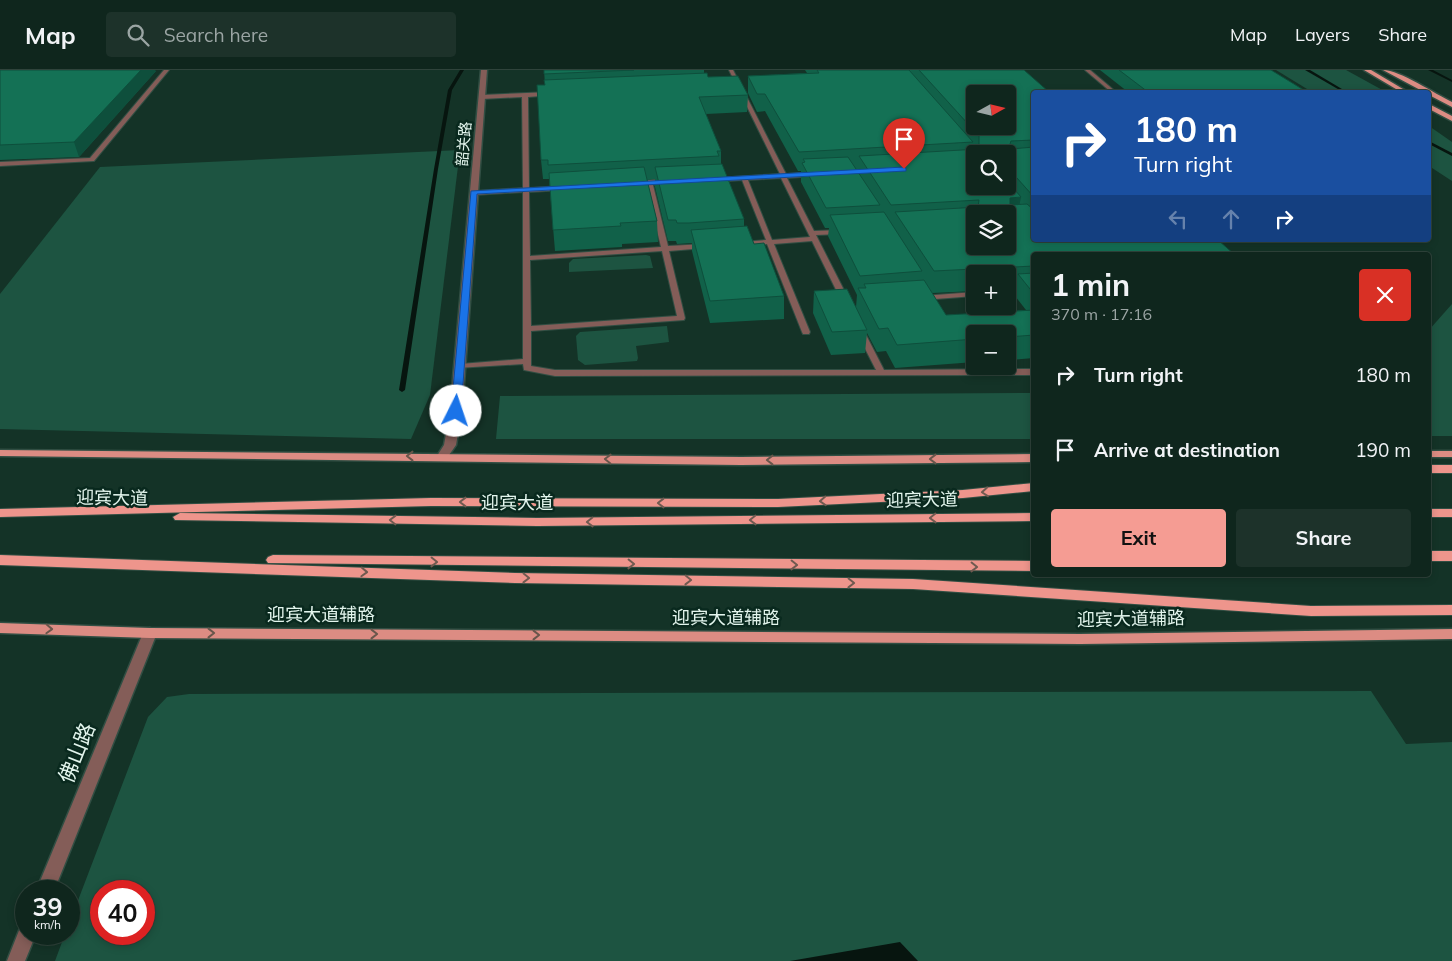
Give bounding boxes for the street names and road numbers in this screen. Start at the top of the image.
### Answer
street label: 韶关路 [452,121,475,167]
street label: 迎宾大道 [76,485,148,510]
street label: 迎宾大道 [886,487,958,512]
street label: 迎宾大道 [481,491,553,514]
street label: 迎宾大道辅路 [267,603,375,626]
street label: 迎宾大道辅路 [672,606,780,629]
street label: 迎宾大道辅路 [1077,606,1185,631]
street label: 佛山路 [52,719,100,787]

